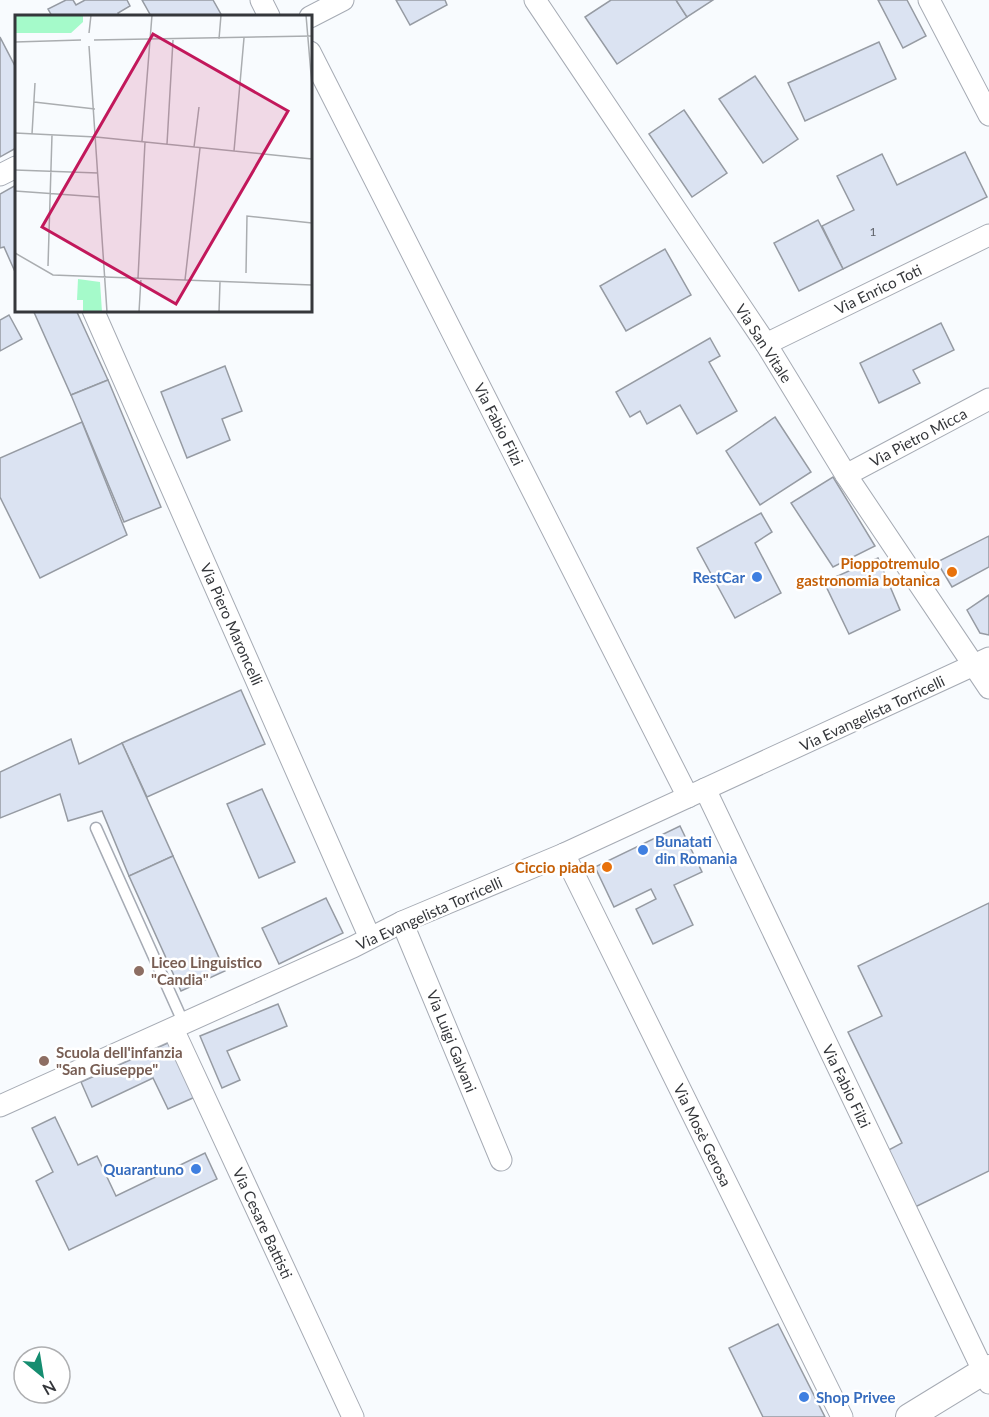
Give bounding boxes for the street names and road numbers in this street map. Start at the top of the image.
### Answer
street label: Via Enrico Toti [832,260,924,318]
street label: Via San Vitale [732,300,796,386]
street label: Via Fabio Filzi [470,380,528,468]
street label: Via Pietro Micca [866,404,970,470]
street label: Via Piero Maroncelli [197,560,267,688]
street label: Via Evangelista Torricelli [797,671,947,755]
street label: Via Evangelista Torricelli [353,873,505,953]
street label: Via Luigi Galvani [423,987,481,1095]
street label: Via Fabio Filzi [819,1041,875,1131]
street label: Via Mosè Gerosa [670,1081,736,1189]
street label: Via Cesare Battisti [229,1165,297,1281]

